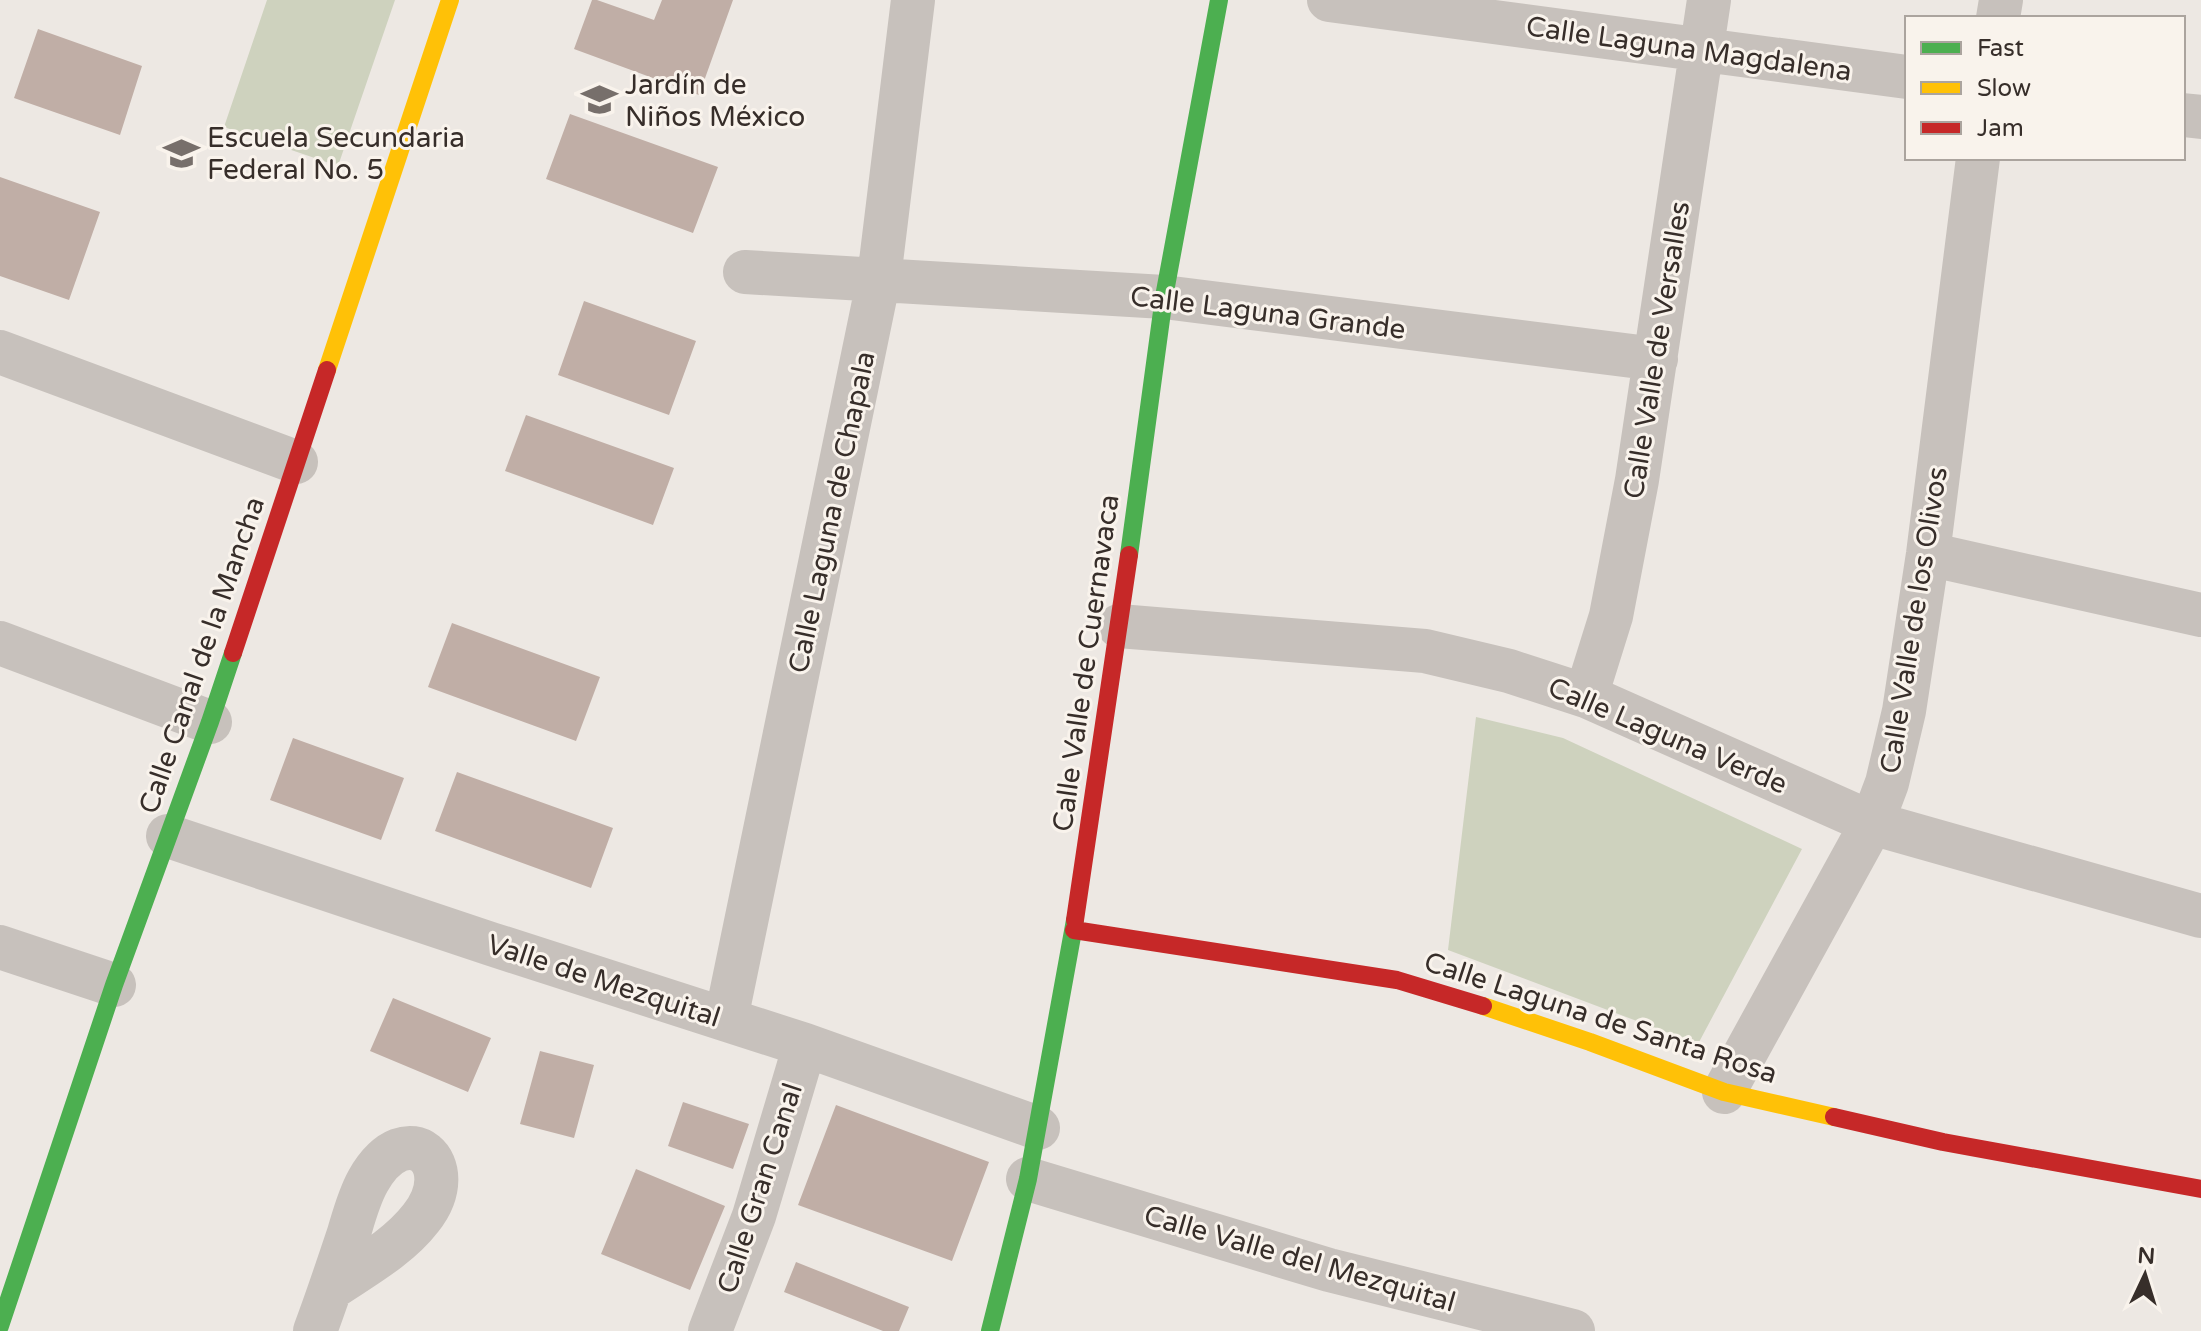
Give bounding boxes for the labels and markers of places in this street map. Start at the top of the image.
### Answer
place label: Jardín de Niños México [625,68,805,134]
school or university icon: Jardín de Niños México [580,81,618,119]
place label: Escuela Secundaria Federal No. 5 [207,121,465,187]
school or university icon: Escuela Secundaria Federal No. 5 [162,134,200,172]

